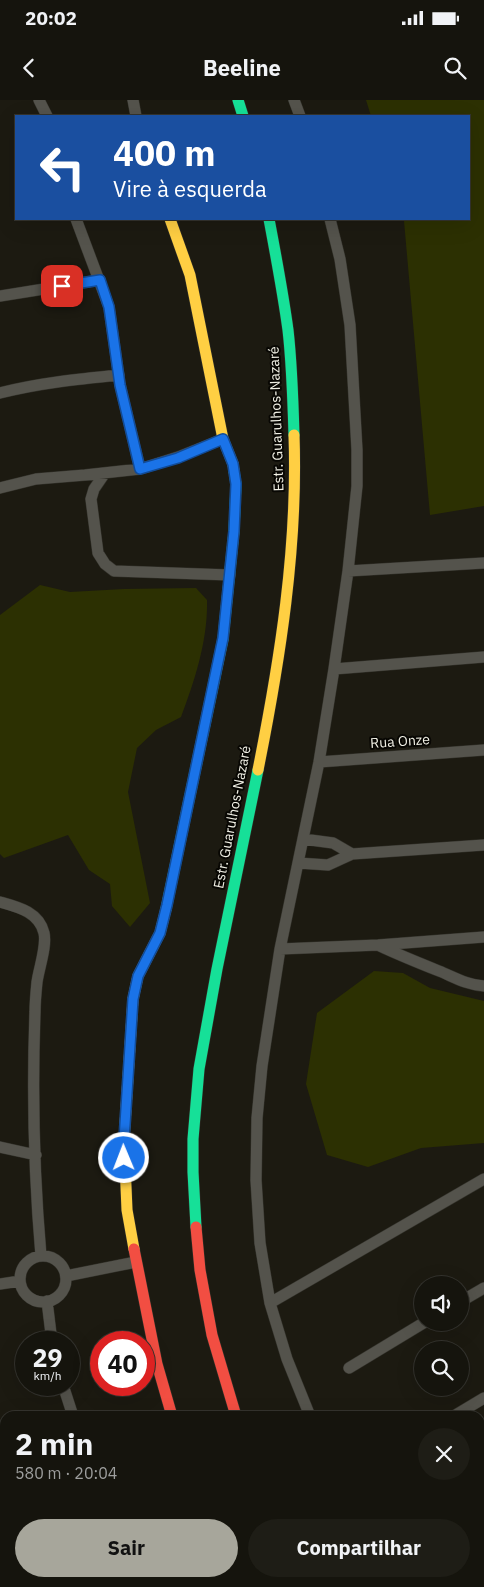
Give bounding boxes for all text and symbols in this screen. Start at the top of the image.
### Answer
text: 20:02 [25,6,77,30]
text: Beeline [203,53,281,82]
icon: back [15,54,43,82]
icon: search [441,54,469,82]
text: 400 m [113,130,216,176]
icon: left [30,135,95,200]
text: Vire à esquerda [113,174,267,203]
pin [41,265,83,307]
icon: arrive [48,272,76,300]
street label: Estr. Guarulhos-Nazaré [264,346,288,492]
street label: Rua Onze [370,730,431,752]
street label: Estr. Guarulhos-Nazaré [209,744,255,890]
position arrow [97,1131,149,1183]
map controls [414,1276,469,1396]
button: sound [414,1276,469,1331]
speed limit sign: 40 [90,1331,155,1396]
text: 29 [32,1341,63,1374]
button: search [414,1341,469,1396]
text: km/h [33,1368,62,1383]
text: 2 min [15,1424,93,1463]
button: close [418,1428,470,1480]
text: 580 m · 20:04 [15,1463,117,1483]
button: Sair [15,1519,238,1577]
button: Compartilhar [248,1519,470,1577]

